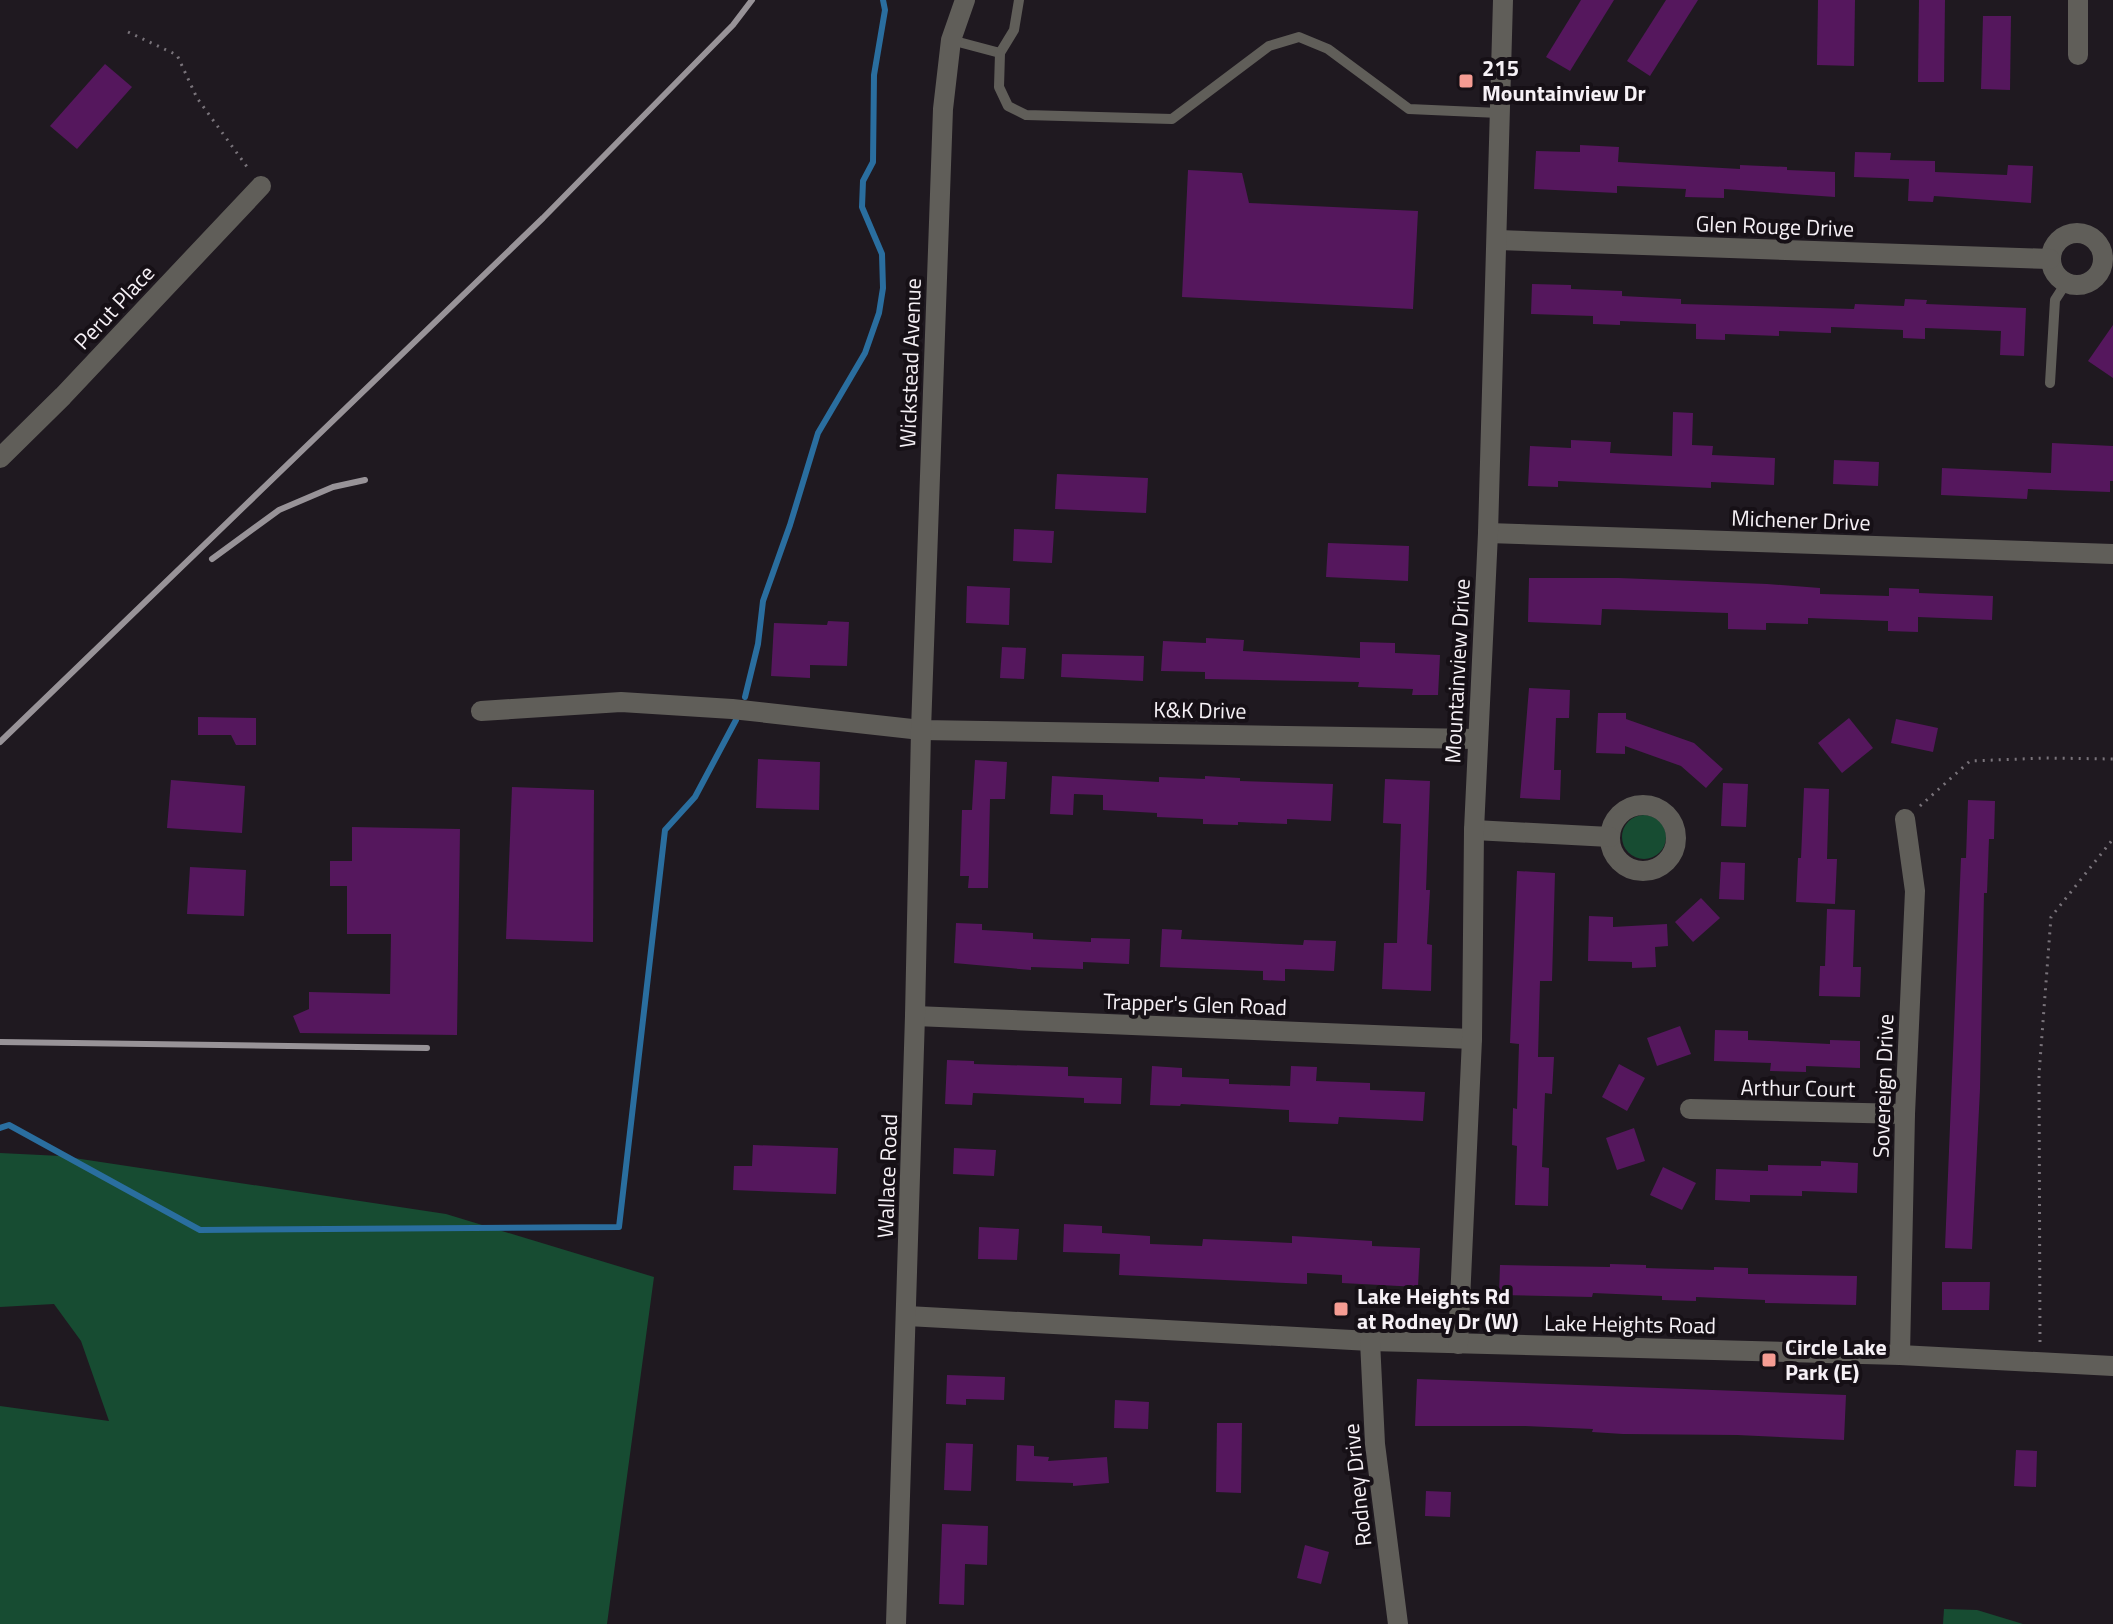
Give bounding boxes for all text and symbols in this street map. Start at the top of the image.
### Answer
place label: 215 Mountainview Dr [1482,51,1646,110]
marker: 215 Mountainview Dr [1457,72,1475,90]
street label: Glen Rouge Drive [1695,206,1855,246]
street label: Perut Place [66,257,162,357]
street label: Wickstead Avenue [890,278,930,448]
street label: Michener Drive [1731,501,1871,539]
street label: Mountainview Drive [1435,578,1479,764]
street label: K&K Drive [1153,692,1247,728]
street label: Trapper's Glen Road [1103,984,1287,1024]
street label: Sovereign Drive [1863,1013,1903,1159]
street label: Arthur Court [1740,1070,1856,1106]
street label: Wallace Road [868,1113,906,1239]
place label: Lake Heights Rd at Rodney Dr (W) [1357,1279,1518,1338]
marker: Lake Heights Rd at Rodney Dr (W) [1332,1300,1350,1318]
street label: Lake Heights Road [1544,1306,1716,1342]
place label: Circle Lake Park (E) [1785,1330,1887,1389]
marker: Circle Lake Park (E) [1760,1351,1778,1369]
street label: Rodney Drive [1334,1422,1380,1548]

